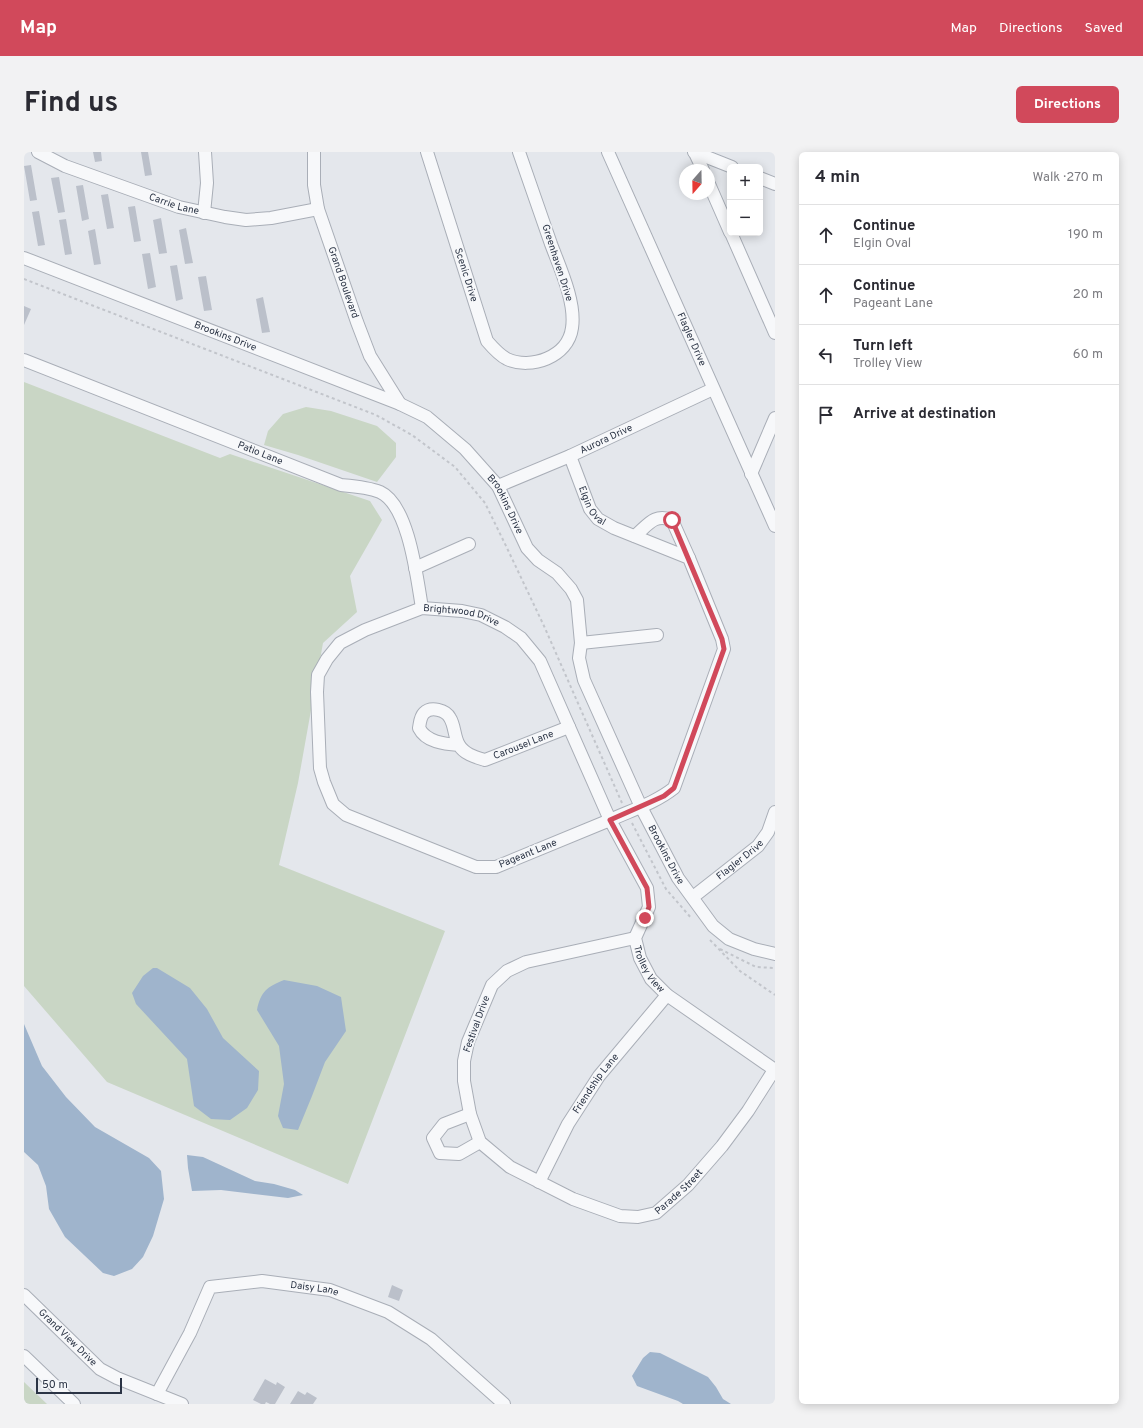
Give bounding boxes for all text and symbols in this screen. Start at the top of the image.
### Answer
text: Map [20,16,57,40]
text: Map [951,20,977,37]
text: Directions [999,20,1063,37]
text: Saved [1085,20,1123,37]
text: Find us [24,86,118,122]
button: Directions [1016,86,1119,123]
north arrow [679,164,715,200]
map controls [727,164,763,236]
button: + [727,164,763,200]
text: 4 min [815,167,860,189]
text: Walk · 270 m [1033,170,1103,186]
street label: Carrie Lane [147,190,200,218]
button: − [727,200,763,236]
text: Continue [853,217,915,236]
street label: Greenhaven Drive [538,223,576,303]
icon: ahead [815,224,837,246]
text: 190 m [1068,227,1103,243]
text: Elgin Oval [853,236,911,252]
street label: Grand Boulevard [325,245,362,320]
street label: Scenic Drive [451,246,481,303]
text: Continue [853,277,915,296]
icon: ahead [815,284,837,306]
text: 20 m [1073,287,1103,303]
text: Pageant Lane [853,296,933,312]
street label: Flagler Drive [674,310,709,368]
street label: Brookins Drive [192,318,258,354]
text: Turn left [853,337,913,356]
icon: left [815,344,837,366]
text: 60 m [1073,347,1103,363]
text: Trolley View [853,356,922,372]
icon: arrive [815,404,837,426]
text: Arrive at destination [853,405,996,424]
street label: Aurora Drive [578,421,635,457]
street label: Patio Lane [236,438,285,468]
street label: Brookins Drive [484,472,526,536]
street label: Elgin Oval [575,484,608,529]
route start [663,511,681,529]
street label: Brightwood Drive [423,602,502,630]
street label: Carousel Lane [491,727,556,763]
street label: Brookins Drive [645,823,687,887]
street label: Pageant Lane [497,836,559,872]
street label: Flagler Drive [714,837,767,883]
route end [636,909,654,927]
street label: Trolley View [631,944,667,995]
street label: Festival Drive [461,994,493,1054]
street label: Friendship Lane [570,1051,622,1116]
street label: Parade Street [652,1166,706,1218]
street label: Daisy Lane [290,1278,341,1299]
street label: Grand View Drive [36,1306,100,1369]
scale bar [36,1376,122,1395]
text: 50 m [42,1378,68,1392]

